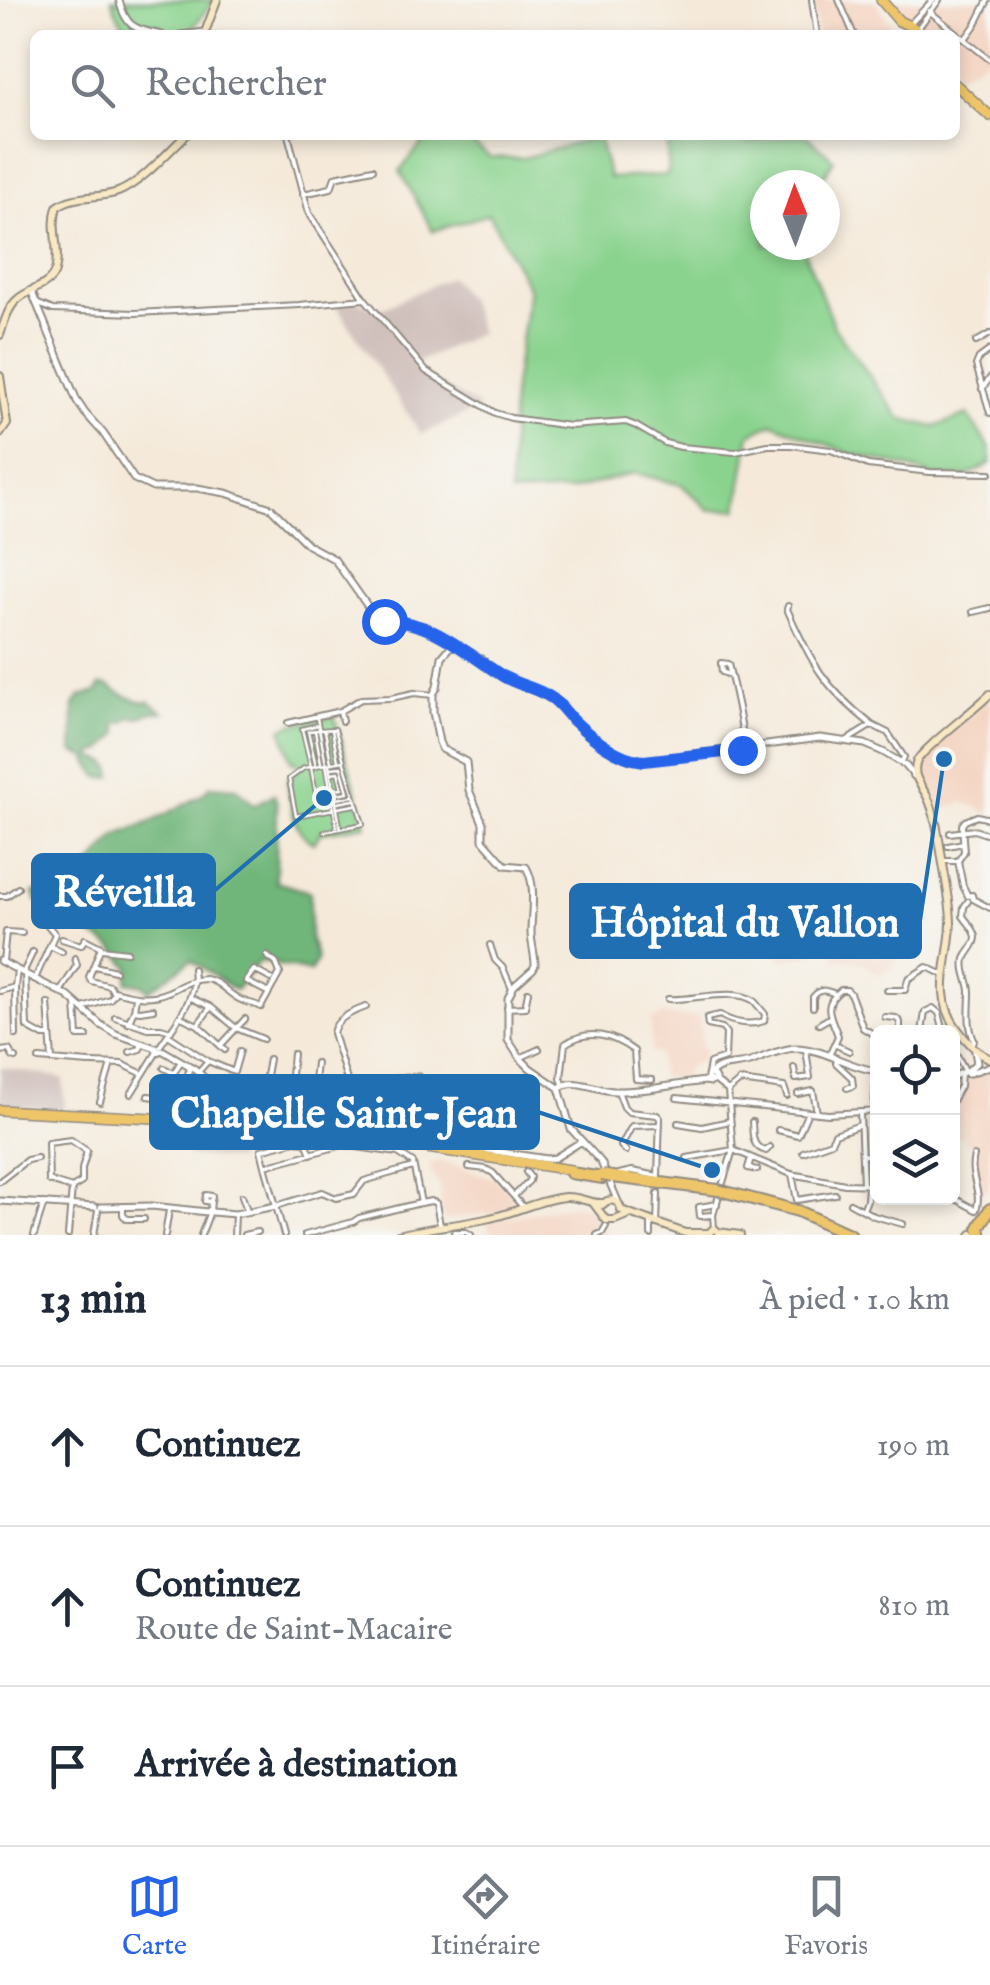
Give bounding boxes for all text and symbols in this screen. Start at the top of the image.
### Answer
search box [30,30,960,140]
icon: search [65,58,120,113]
text: Rechercher [145,61,327,109]
north arrow [750,170,840,260]
route start [362,599,408,645]
route end [720,728,766,774]
callout: Réveilla [33,855,214,927]
text: Réveilla [53,868,195,921]
callout: Hôpital du Vallon [571,885,920,957]
text: Hôpital du Vallon [591,898,899,951]
map controls [870,1025,960,1205]
button: locate [870,1025,960,1115]
callout: Chapelle Saint-Jean [151,1076,538,1148]
text: Chapelle Saint-Jean [171,1089,517,1142]
button: layers [870,1115,960,1205]
text: 13 min [40,1274,147,1327]
text: À pied · 1.0 km [760,1280,950,1321]
icon: ahead [40,1419,95,1474]
text: Continuez [135,1422,301,1470]
text: 190 m [877,1426,950,1467]
text: Continuez [135,1562,301,1610]
icon: ahead [40,1579,95,1634]
text: 810 m [878,1586,950,1627]
text: Route de Saint-Macaire [135,1610,452,1651]
icon: arrive [40,1739,95,1794]
text: Arrivée à destination [135,1742,458,1790]
tab: Carte [122,1869,187,1964]
tab: Itinéraire [431,1869,540,1964]
tab: Favoris [784,1869,868,1964]

